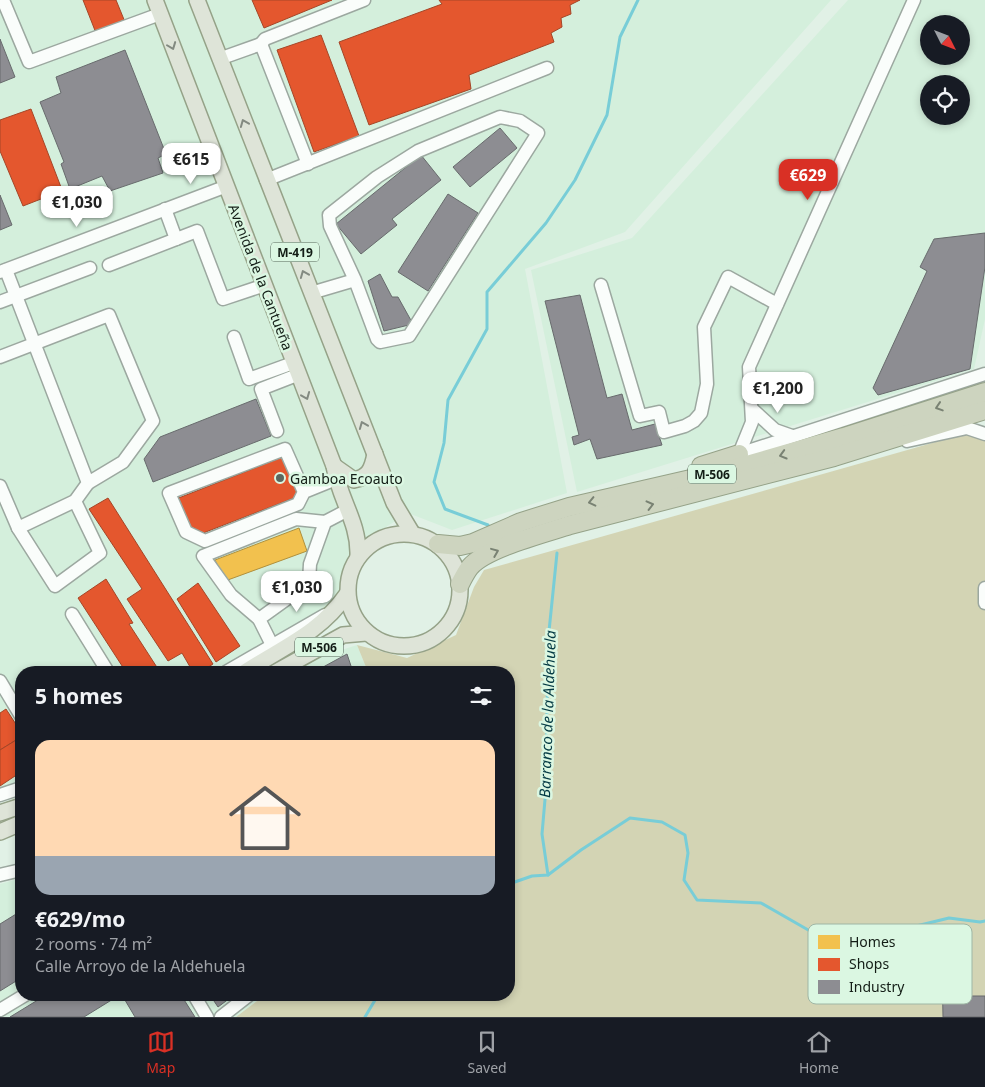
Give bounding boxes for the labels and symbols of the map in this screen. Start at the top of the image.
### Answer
north arrow [920,15,970,65]
one-way arrow [167,41,177,49]
one-way arrow [240,119,250,128]
pin: €615 [161,142,221,185]
pin: €629 [778,158,838,201]
pin: €1,030 [36,186,118,228]
street label: Avenida de la Cantueña [224,201,298,353]
road number: M-419 [271,242,319,262]
one-way arrow [299,270,310,279]
pin: €1,200 [737,372,819,414]
one-way arrow [300,392,310,400]
one-way arrow [935,401,943,411]
one-way arrow [359,421,370,430]
one-way arrow [780,449,788,459]
road number: M-506 [688,464,736,484]
place label: Gamboa Ecoauto [290,469,403,488]
marker: Gamboa Ecoauto [274,472,286,484]
one-way arrow [587,496,596,507]
one-way arrow [646,500,655,511]
one-way arrow [490,547,499,558]
pin: €1,030 [256,570,338,613]
water label: Barranco de la Aldehuela [534,629,560,798]
road number: M-506 [295,638,343,656]
legend [808,924,972,1004]
text: Homes [849,932,896,951]
text: Shops [849,954,889,973]
text: Industry [849,977,905,996]

